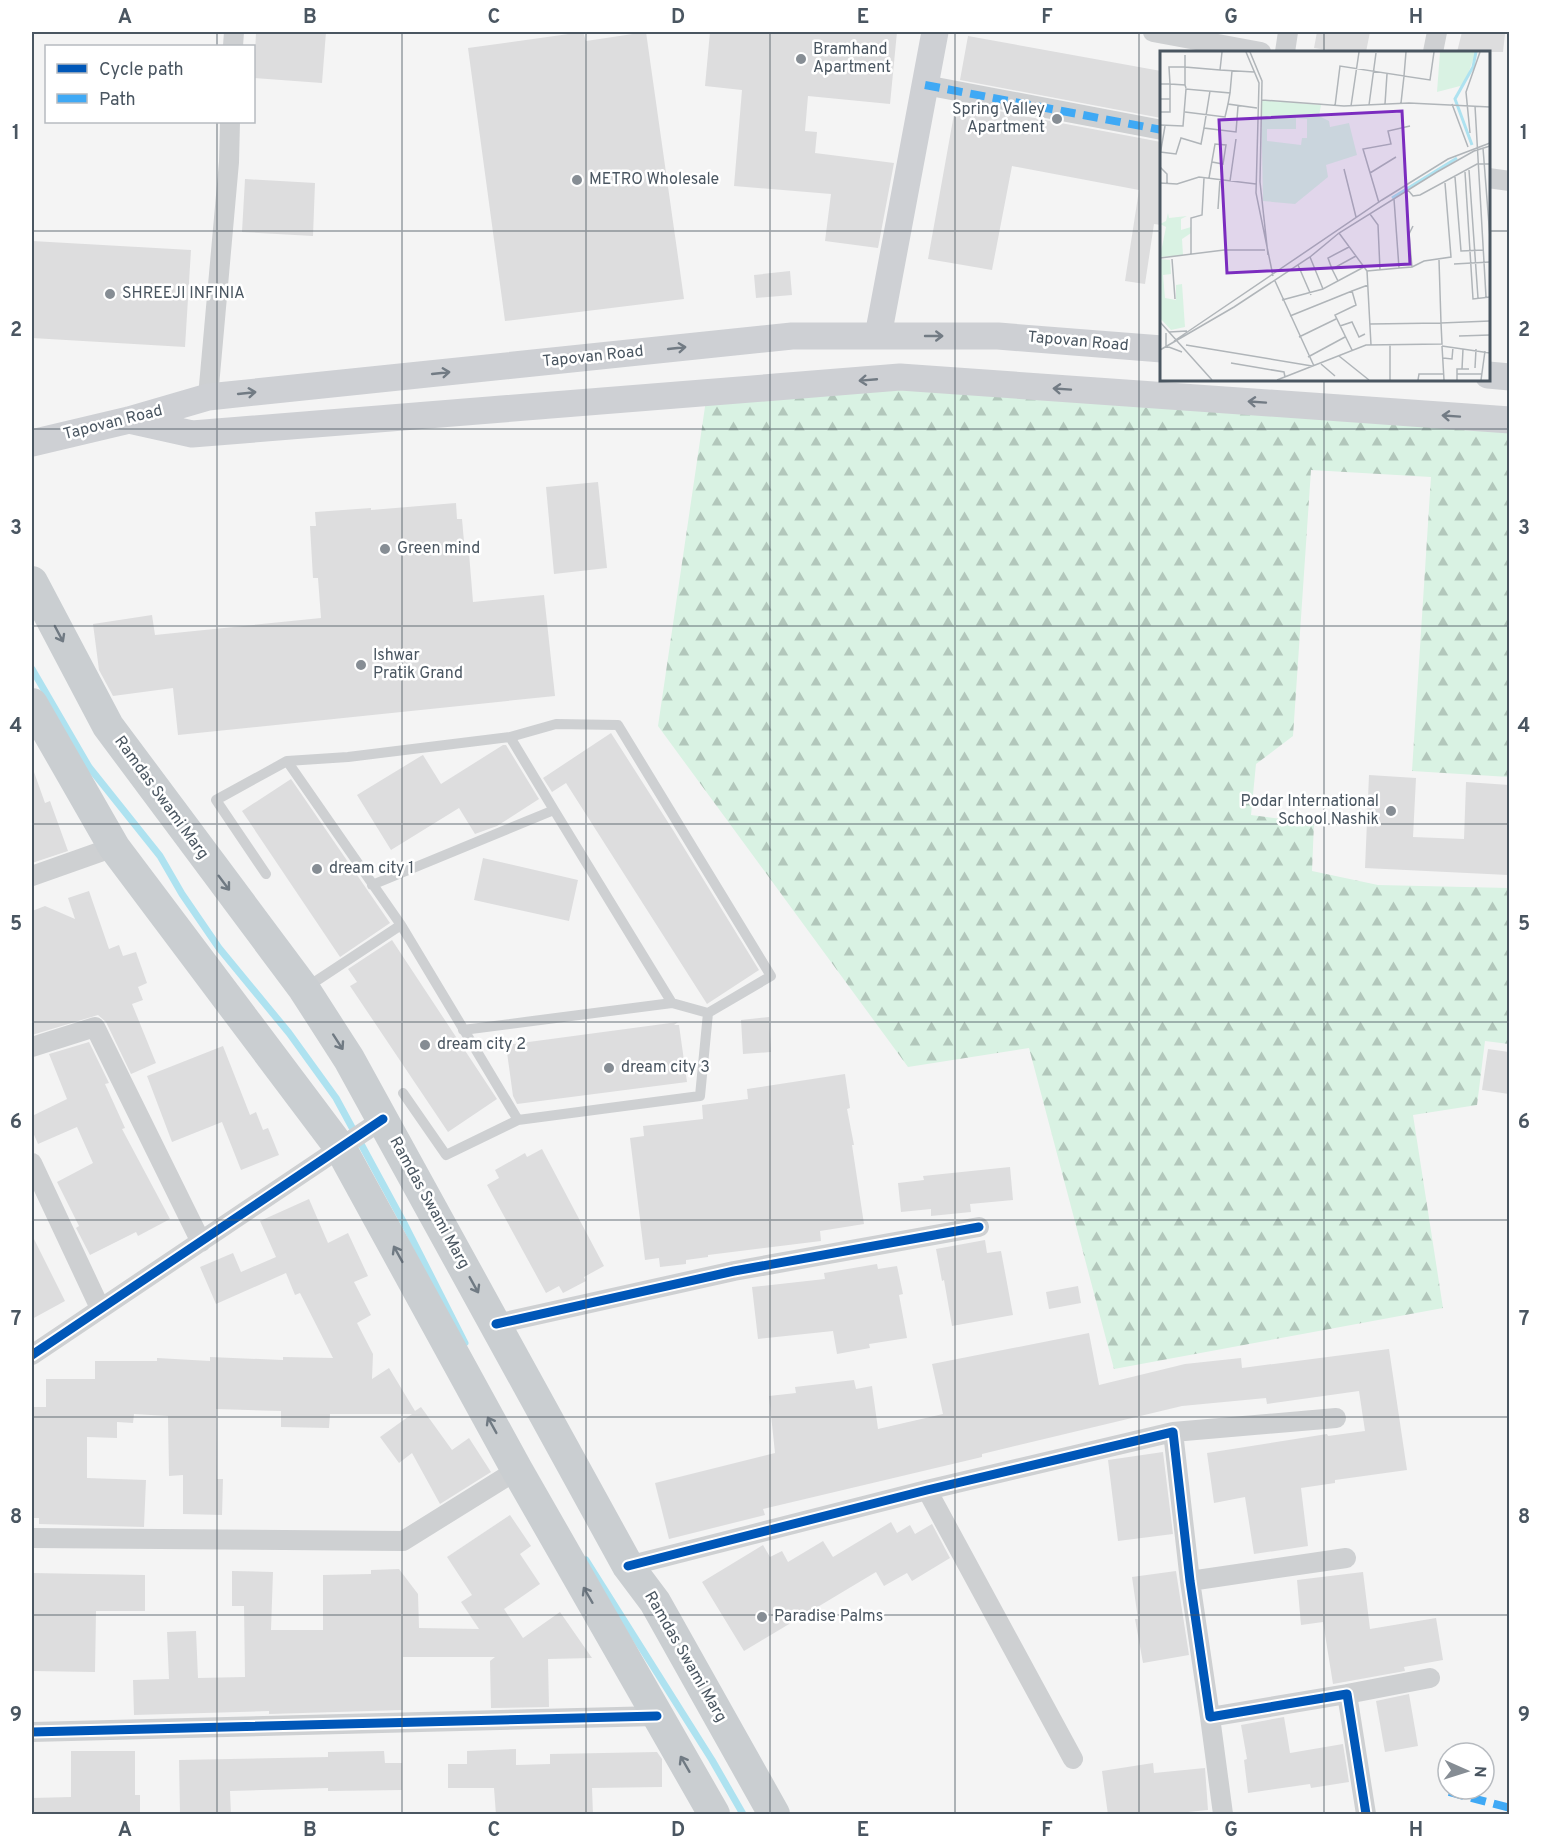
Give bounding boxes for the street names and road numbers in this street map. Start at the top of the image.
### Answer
street label: Tapovan Road [1027,328,1129,356]
street label: Tapovan Road [542,342,644,372]
street label: Tapovan Road [61,401,165,445]
street label: Ramdas Swami Marg [109,732,213,864]
street label: Ramdas Swami Marg [384,1134,474,1272]
street label: Ramdas Swami Marg [639,1588,731,1726]

